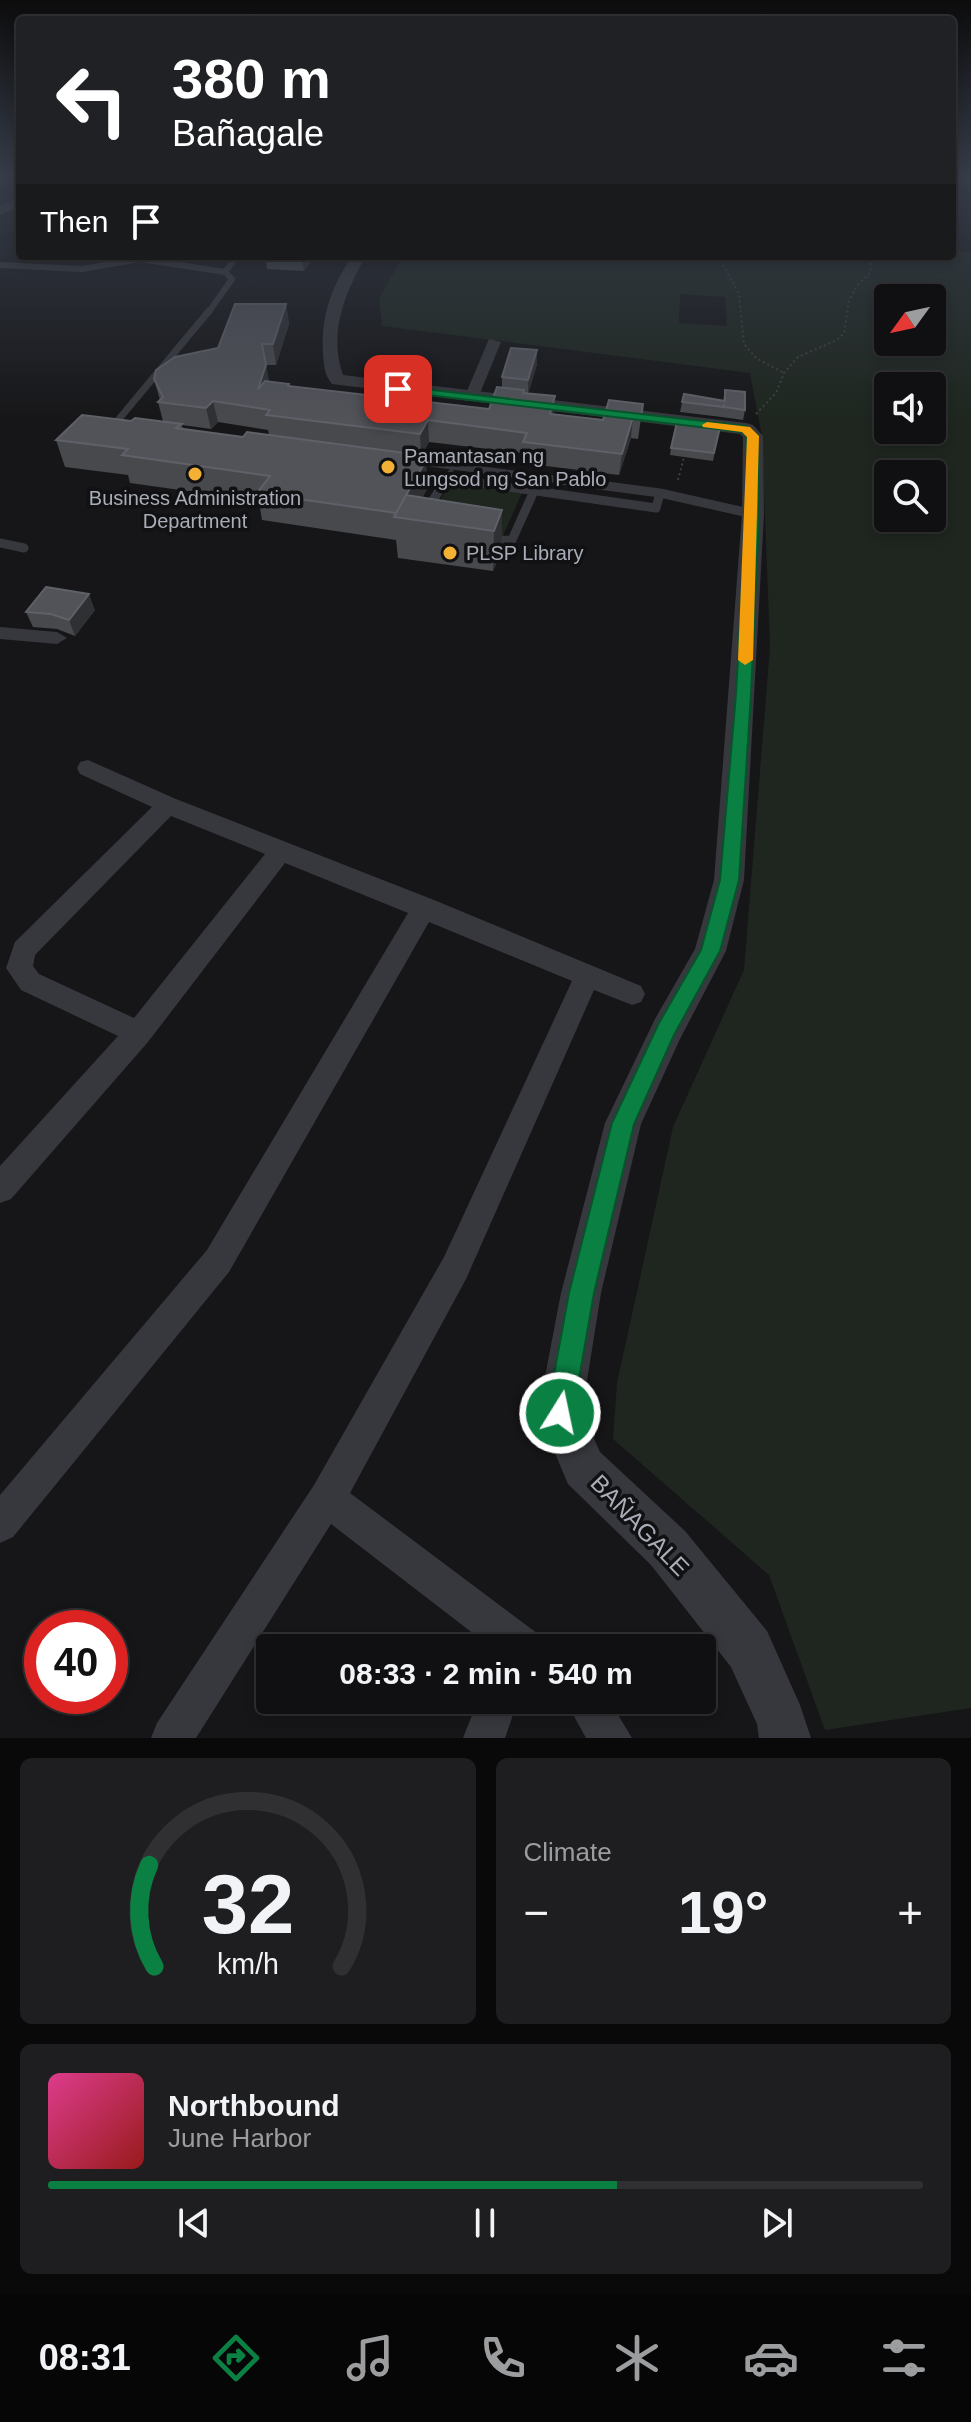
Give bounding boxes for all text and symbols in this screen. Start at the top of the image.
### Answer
text: 380 m [172,47,331,110]
icon: left [40,48,144,152]
text: Bañagale [172,113,324,154]
icon: arrive [124,200,168,244]
text: Then [40,205,108,238]
north arrow [874,284,946,356]
map controls [874,284,946,532]
pin [364,355,432,423]
icon: arrive [376,367,420,411]
button: sound [874,372,946,444]
place label: Pamantasan ng Lungsod ng San Pablo [404,445,606,490]
marker: Pamantasan ng Lungsod ng San Pablo [379,458,397,476]
button: search [874,460,946,532]
marker: Business Administration Department [186,465,204,483]
place label: Business Administration Department [89,487,301,532]
place label: PLSP Library [466,542,583,564]
marker: PLSP Library [441,544,459,562]
position arrow [518,1371,602,1455]
street label: BAÑAGALE [585,1469,695,1581]
speed limit sign: 40 [24,1610,128,1714]
text: 08:33 · 2 min · 540 m [339,1657,633,1690]
text: Climate [524,1837,612,1867]
text: 32 [201,1858,294,1951]
text: 19° [678,1879,769,1946]
text: − [524,1888,549,1937]
text: + [897,1888,923,1937]
text: km/h [217,1948,279,1980]
text: Northbound [168,2089,340,2122]
text: June Harbor [168,2123,311,2153]
icon: previous [172,2201,216,2245]
icon: pause [463,2201,507,2245]
icon: next [755,2201,799,2245]
icon: directions [208,2330,264,2386]
icon: music [342,2330,398,2386]
icon: phone [475,2330,531,2386]
icon: climate [609,2330,665,2386]
icon: car [743,2330,799,2386]
icon: filters [876,2330,932,2386]
text: 08:31 [39,2337,131,2378]

